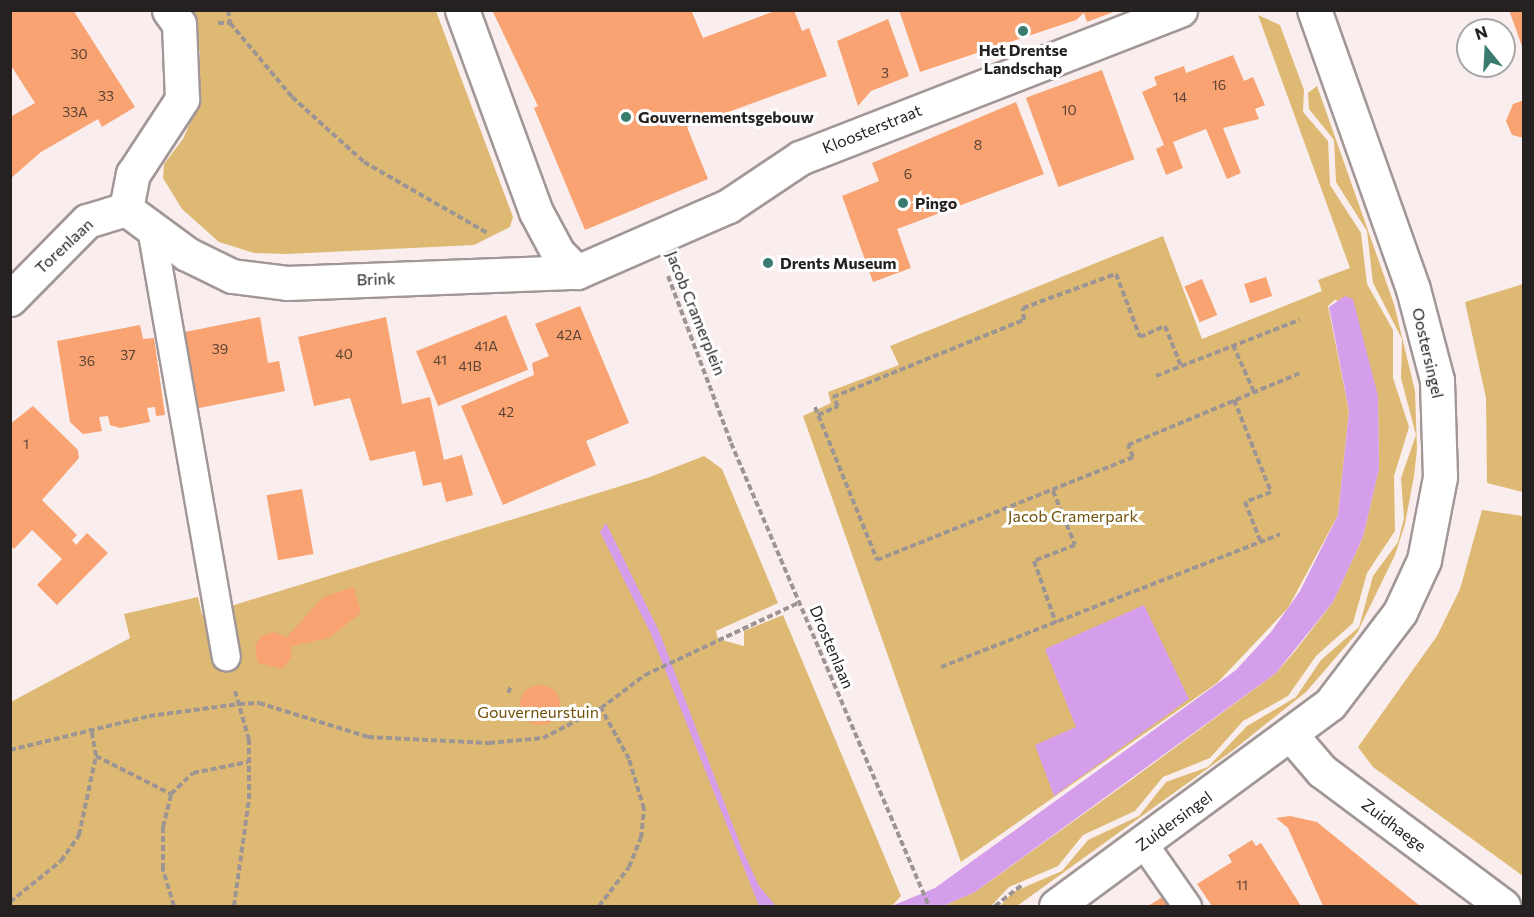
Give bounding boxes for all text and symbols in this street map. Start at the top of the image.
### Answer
north arrow [1456,18,1516,78]
text: N [1472,21,1490,43]
marker: Het Drentse Landschap [1016,24,1030,38]
place label: Het Drentse Landschap [979,40,1067,78]
house number: 30 [70,46,88,62]
house number: 3 [881,65,889,81]
house number: 16 [1212,77,1226,93]
house number: 33 [98,88,114,104]
house number: 14 [1173,89,1187,105]
street label: Kloosterstraat [820,100,924,158]
house number: 10 [1061,102,1077,118]
house number: 33A [62,104,88,120]
place label: Gouvernementsgebouw [638,107,814,127]
marker: Gouvernementsgebouw [619,110,633,124]
house number: 8 [974,137,982,153]
house number: 6 [904,166,912,182]
place label: Pingo [915,193,957,213]
marker: Pingo [896,196,910,210]
street label: Torenlaan [31,214,97,278]
street label: Jacob Cramerplein [662,248,730,378]
place label: Drents Museum [780,253,896,273]
marker: Drents Museum [761,256,775,270]
street label: Brink [356,269,396,289]
street label: Oostersingel [1408,306,1448,400]
house number: 42A [556,327,582,343]
house number: 41A [474,338,498,354]
house number: 39 [212,341,228,357]
house number: 40 [335,346,353,362]
house number: 37 [120,347,136,363]
house number: 41 [433,352,447,368]
house number: 36 [79,353,95,369]
house number: 41B [458,358,482,374]
house number: 42 [498,404,514,420]
house number: 1 [23,436,29,452]
park label: Jacob Cramerpark [1008,506,1138,526]
street label: Drostenlaan [806,602,858,692]
park label: Gouverneurstuin [477,702,599,722]
street label: Zuidersingel [1132,787,1216,855]
street label: Zuidhaege [1358,794,1430,856]
house number: 11 [1236,877,1248,893]

